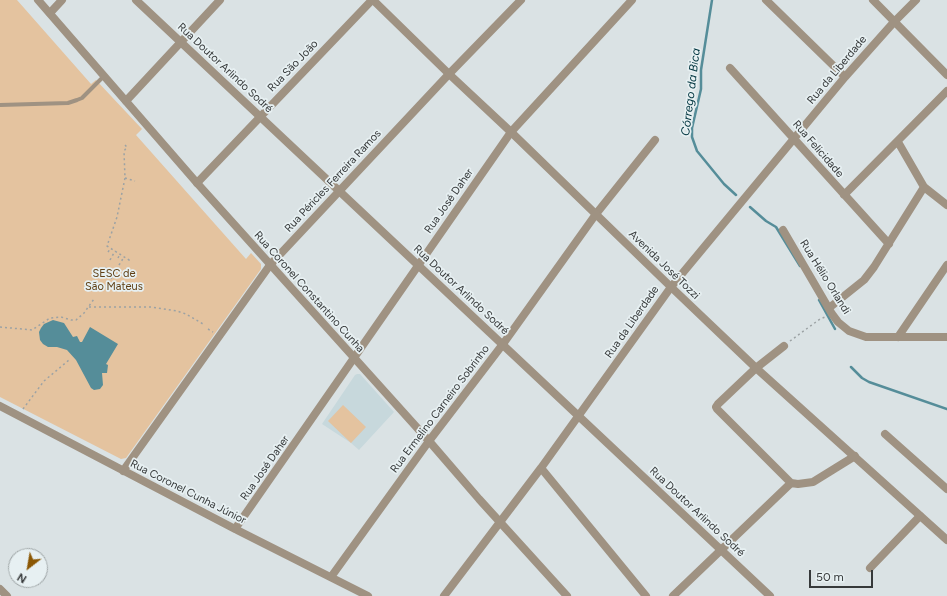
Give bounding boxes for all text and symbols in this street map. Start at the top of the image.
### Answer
street label: Rua Doutor Arlindo Sodré [175,20,275,116]
street label: Rua da Liberdade [805,33,869,107]
street label: Rua São João [265,37,321,95]
water label: Córrego da Bica [678,47,704,137]
street label: Rua Felicidade [790,118,846,180]
street label: Rua Péricles Ferreira Ramos [282,127,384,235]
street label: Rua José Daher [422,166,476,236]
street label: Avenida José Tozzi [626,228,702,302]
street label: Rua Coronel Constantino Cunha [251,229,367,355]
street label: Rua Hélio Orlandi [797,237,853,317]
street label: Rua Doutor Arlindo Sodré [411,242,511,338]
park label: SESC de São Mateus [85,267,143,293]
street label: Rua da Liberdade [602,283,662,361]
street label: Rua Ermelino Carneiro Sobrinho [388,343,492,475]
street label: Rua José Daher [238,433,292,503]
street label: Rua Coronel Cunha Júnior [128,457,248,527]
street label: Rua Doutor Arlindo Sodré [647,464,747,560]
north arrow [8,548,48,588]
scale bar [811,562,875,588]
text: N [15,570,29,586]
text: 50 m [816,570,844,584]

